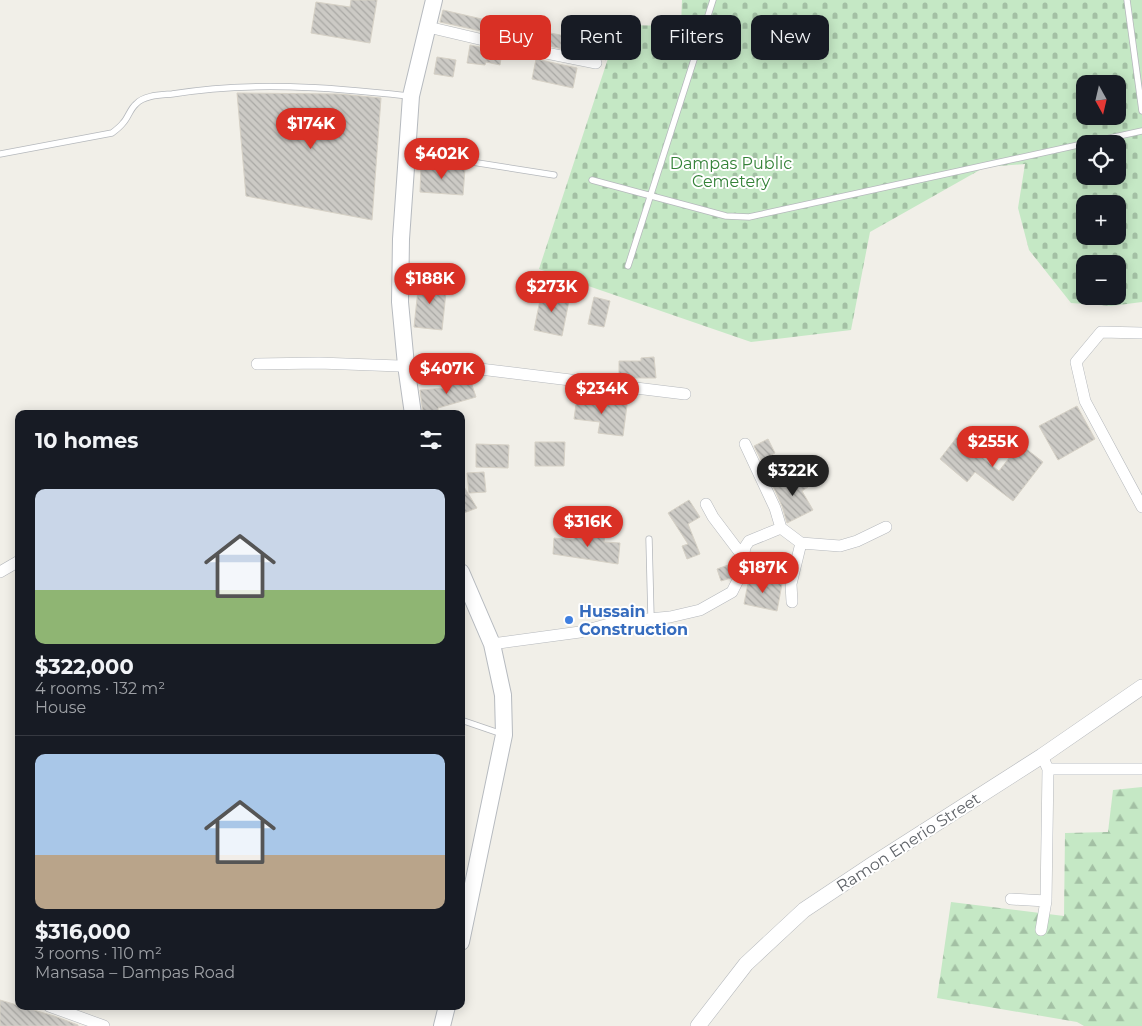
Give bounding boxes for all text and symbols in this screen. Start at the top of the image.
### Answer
chip: Buy [480,15,551,60]
chip: Rent [561,15,641,60]
chip: Filters [651,15,741,60]
chip: New [751,15,829,60]
north arrow [1076,75,1126,125]
map controls [1076,75,1126,305]
pin: $174K [276,108,346,150]
text: $174K [287,114,335,133]
button: locate [1076,135,1126,185]
pin: $402K [407,138,477,180]
text: $402K [415,144,469,163]
park label: Dampas Public Cemetery [670,154,792,191]
button: + [1076,195,1126,245]
button: − [1076,255,1126,305]
pin: $188K [395,262,465,305]
text: $188K [405,269,455,288]
pin: $273K [517,270,587,313]
text: $273K [527,277,577,296]
pin: $407K [412,352,482,395]
text: $407K [420,359,474,378]
pin: $234K [567,372,637,415]
text: $234K [576,379,628,398]
icon: filters [417,426,445,454]
pin: $255K [958,426,1028,468]
text: 10 homes [35,428,138,453]
text: $255K [968,432,1018,451]
pin: $322K [758,454,828,497]
text: $322K [768,461,818,480]
pin: $316K [553,506,623,548]
text: $316K [564,512,612,531]
icon: home [195,521,285,611]
pin: $187K [728,552,798,594]
text: $187K [739,558,787,577]
place label: Hussain Construction [579,602,688,639]
marker: Hussain Construction [563,614,575,626]
text: $322,000 [35,654,134,679]
text: 4 rooms · 132 m² [35,679,165,698]
text: House [35,698,86,717]
icon: home [195,787,285,877]
street label: Ramon Enerio Street [833,789,984,896]
text: $316,000 [35,919,131,944]
text: 3 rooms · 110 m² [35,944,162,963]
text: Mansasa – Dampas Road [35,963,235,982]

